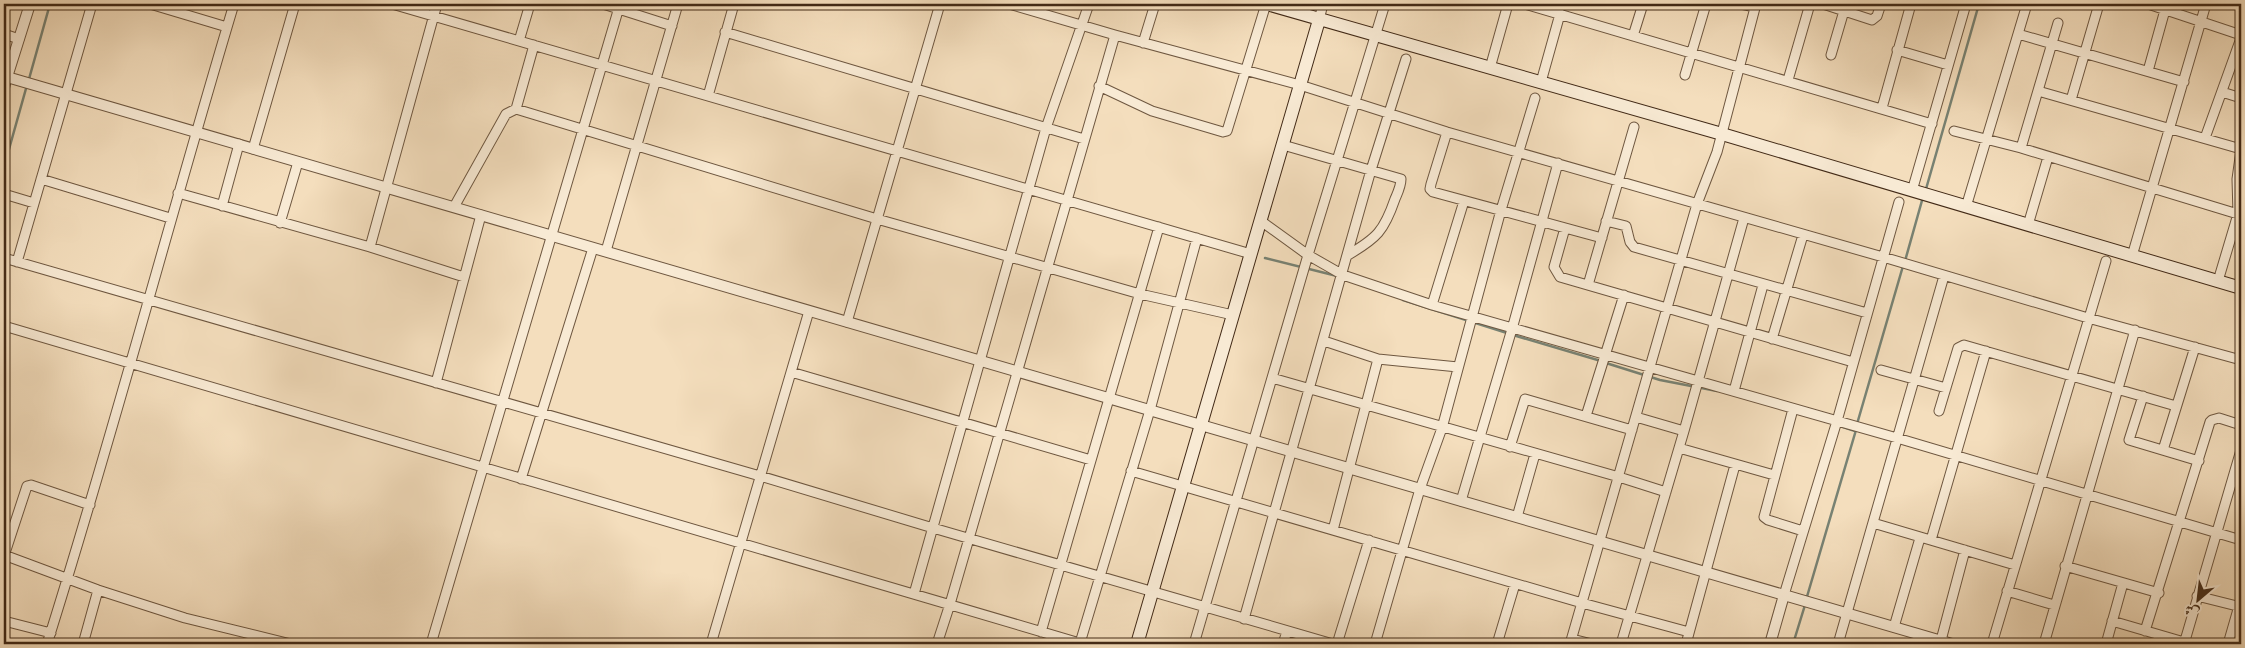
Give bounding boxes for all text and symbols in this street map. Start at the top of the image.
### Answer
north arrow [2172,576,2222,626]
text: ش [2182,600,2202,622]

